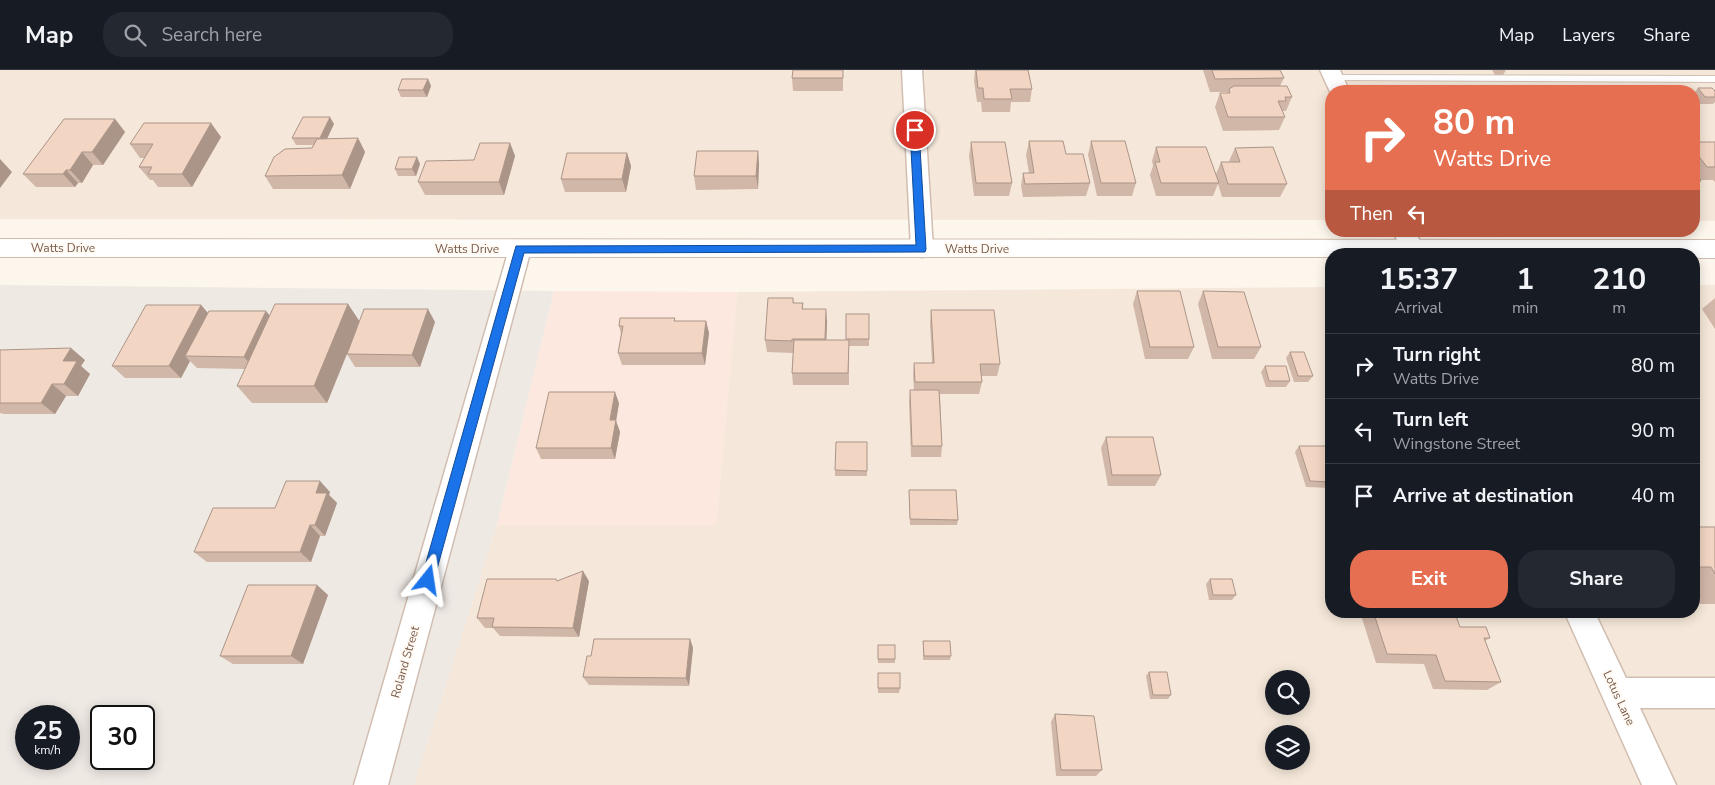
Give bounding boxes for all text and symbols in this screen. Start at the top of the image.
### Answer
search box [103,12,453,57]
text: Map [25,19,73,51]
icon: search [121,21,149,49]
text: Search here [161,22,262,48]
text: Map [1499,23,1534,47]
text: Layers [1562,23,1615,47]
text: Share [1643,23,1690,47]
text: 80 m [1433,99,1515,146]
icon: right [1350,105,1415,170]
pin [894,109,936,151]
icon: arrive [901,116,929,144]
text: Watts Drive [1433,144,1551,174]
icon: left [1403,200,1431,228]
text: Then [1350,201,1393,227]
street label: Watts Drive [31,240,95,256]
street label: Watts Drive [435,241,499,257]
street label: Watts Drive [945,241,1009,257]
text: 15:37 [1379,259,1458,300]
text: 1 [1516,259,1534,300]
text: 210 [1592,259,1646,300]
text: Arrival [1394,297,1443,319]
text: min [1512,297,1538,319]
text: m [1612,297,1626,319]
text: Turn right [1393,342,1480,368]
icon: right [1350,352,1378,380]
text: 80 m [1631,353,1675,379]
text: Watts Drive [1393,368,1479,390]
text: Turn left [1393,407,1468,433]
icon: left [1350,417,1378,445]
text: 90 m [1631,418,1675,444]
text: Wingstone Street [1393,433,1520,455]
icon: arrive [1350,482,1378,510]
text: Arrive at destination [1393,483,1574,509]
text: 40 m [1631,483,1675,509]
button: Exit [1350,550,1508,608]
button: Share [1518,550,1675,608]
position arrow [401,553,453,605]
street label: Roland Street [387,623,423,700]
street label: Lotus Lane [1599,668,1639,728]
map controls [1265,670,1310,770]
button: search [1265,670,1310,715]
speed limit sign: 30 [90,705,155,770]
text: 25 [32,714,63,748]
button: layers [1265,725,1310,770]
text: km/h [34,742,61,758]

